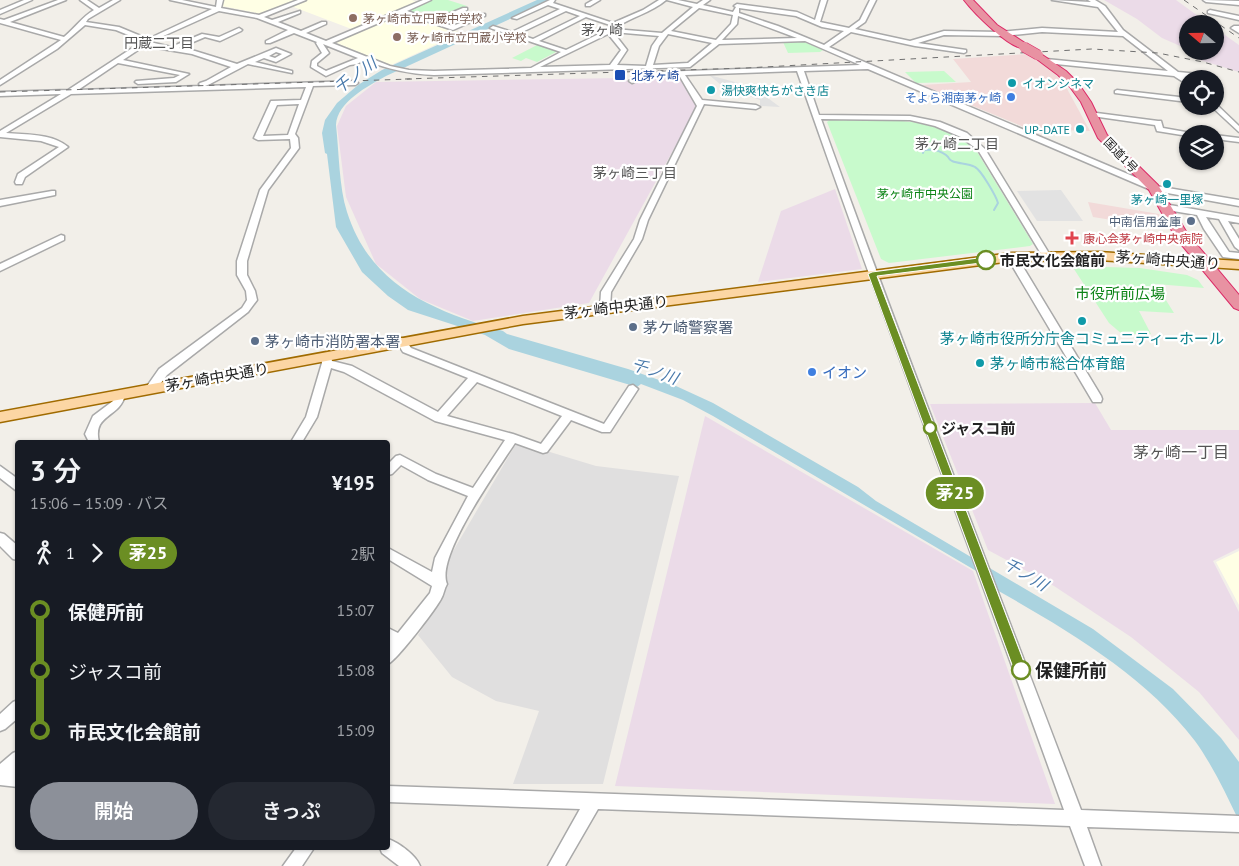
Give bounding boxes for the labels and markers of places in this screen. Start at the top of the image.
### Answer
place label: 茅ヶ崎市立円蔵中学校 [363,11,483,26]
marker: 茅ヶ崎市立円蔵中学校 [347,12,359,24]
place label: 茅ヶ崎市立円蔵小学校 [407,30,527,45]
marker: 茅ヶ崎市立円蔵小学校 [391,31,403,43]
marker: 北茅ヶ崎 [613,68,627,82]
place label: 北茅ヶ崎 [631,68,679,83]
place label: イオンシネマ [1022,76,1094,91]
marker: イオンシネマ [1006,77,1018,89]
place label: 湯快爽快ちがさき店 [721,83,829,98]
marker: 湯快爽快ちがさき店 [705,84,717,96]
place label: そよら湘南茅ヶ崎 [905,90,1001,105]
marker: そよら湘南茅ヶ崎 [1005,91,1017,103]
place label: UP-DATE [1024,122,1070,137]
marker: UP-DATE [1074,123,1086,135]
marker: 茅ヶ崎一里塚 [1161,178,1173,190]
place label: 茅ヶ崎一里塚 [1131,192,1203,207]
place label: 中南信用金庫 [1109,214,1181,229]
marker: 中南信用金庫 [1185,215,1197,227]
marker: 康心会茅ヶ崎中央病院 [1065,231,1079,245]
place label: 康心会茅ヶ崎中央病院 [1083,231,1203,246]
marker: 市民文化会館前 [976,250,996,270]
place label: 市民文化会館前 [1000,251,1105,270]
marker: 茅ヶ崎市役所分庁舎コミュニティーホール [1076,315,1088,327]
place label: 茅ケ崎警察署 [643,318,733,337]
marker: 茅ケ崎警察署 [627,321,639,333]
place label: 茅ヶ崎市役所分庁舎コミュニティーホール [940,329,1224,348]
place label: 茅ヶ崎市消防署本署 [265,332,400,351]
marker: 茅ヶ崎市消防署本署 [249,335,261,347]
place label: 茅ヶ崎市総合体育館 [990,354,1125,373]
marker: 茅ヶ崎市総合体育館 [974,357,986,369]
place label: イオン [822,363,867,382]
marker: イオン [806,366,818,378]
place label: ジャスコ前 [941,419,1015,438]
marker: ジャスコ前 [923,421,937,435]
place label: 保健所前 [1035,659,1107,682]
marker: 保健所前 [1011,660,1031,680]

